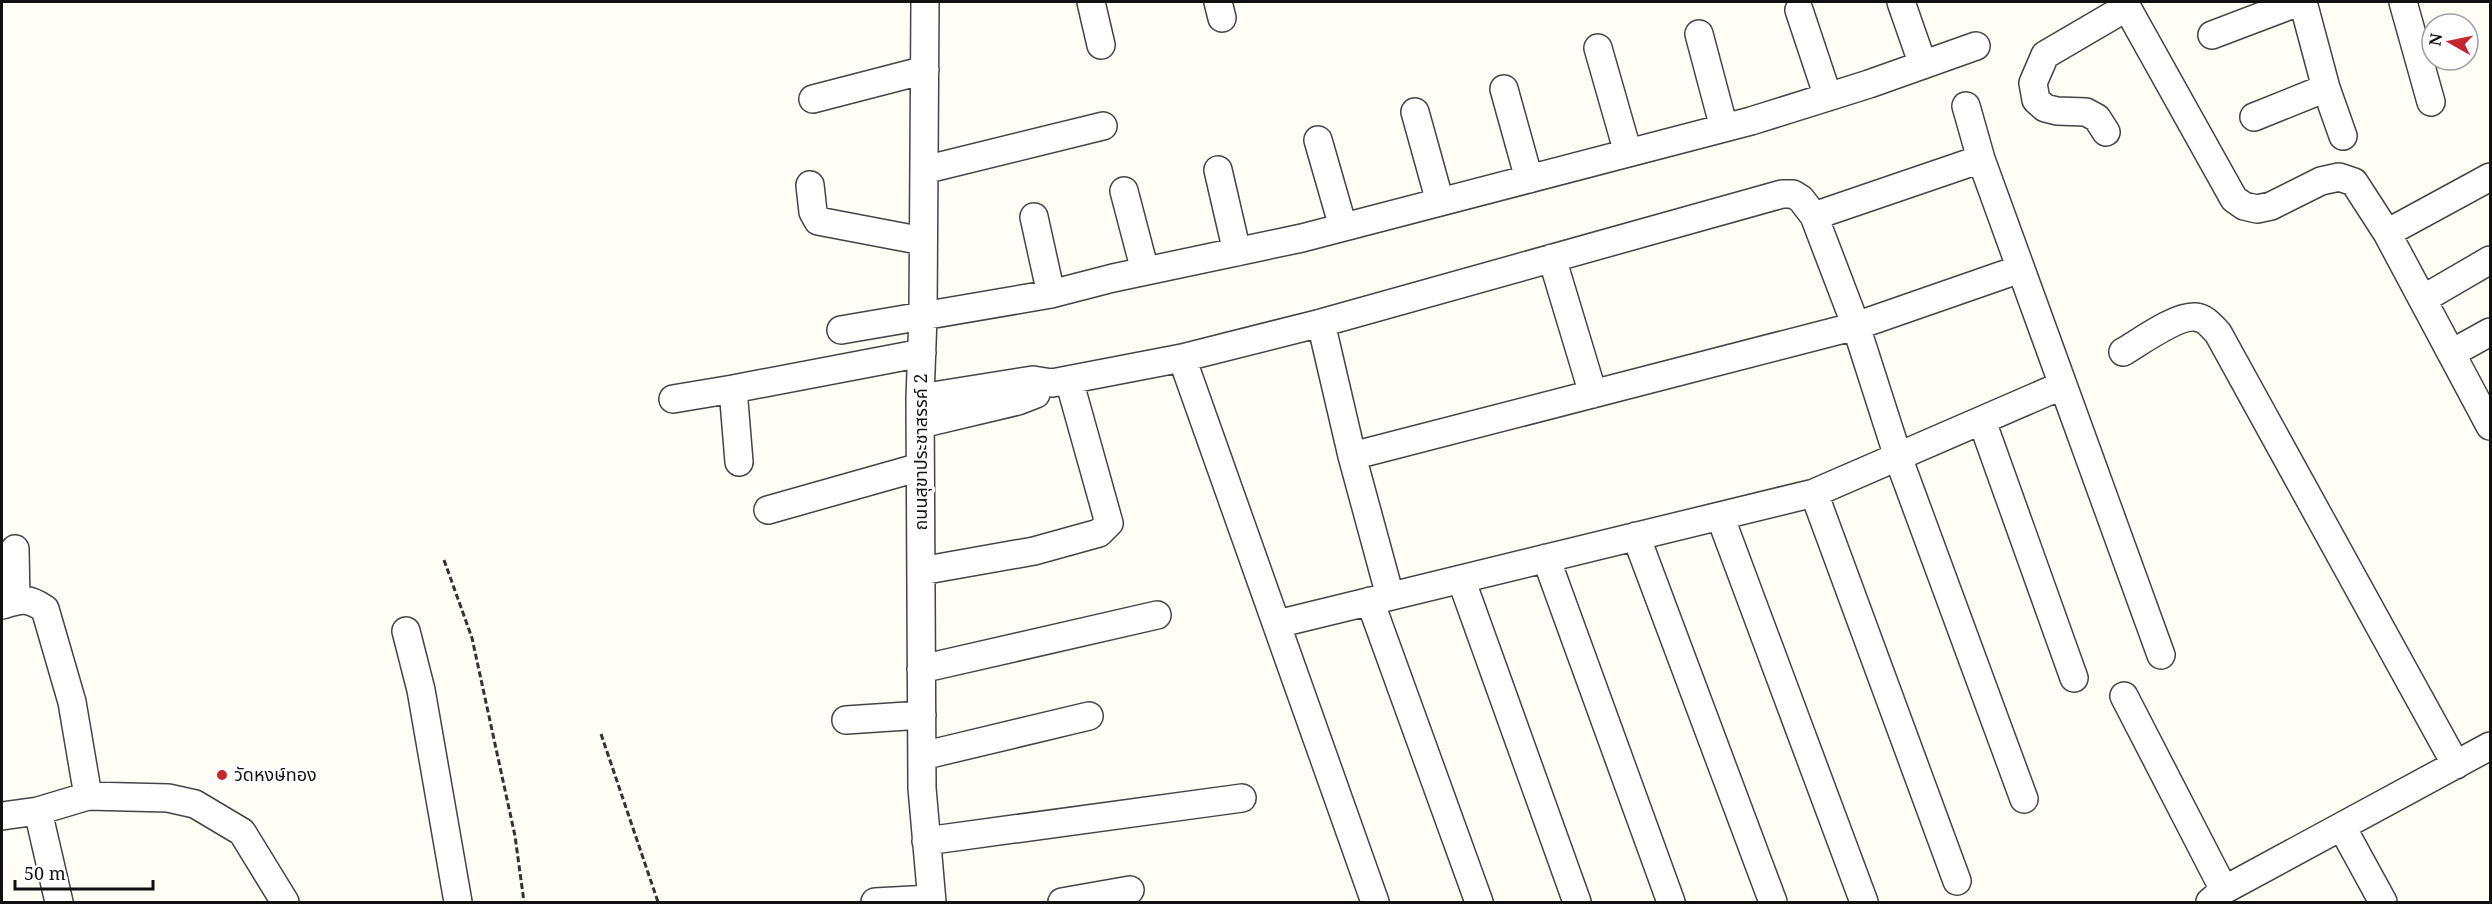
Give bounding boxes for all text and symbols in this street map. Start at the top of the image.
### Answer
north arrow [2420,12,2480,72]
text: N [2423,31,2447,48]
street label: ถนนสุขาประชาสรรค์ 2 [908,374,932,530]
place label: วัดหงษ์ทอง [234,762,317,786]
marker: วัดหงษ์ทอง [215,768,229,782]
scale bar [15,853,153,891]
text: 50 m [24,861,66,885]

